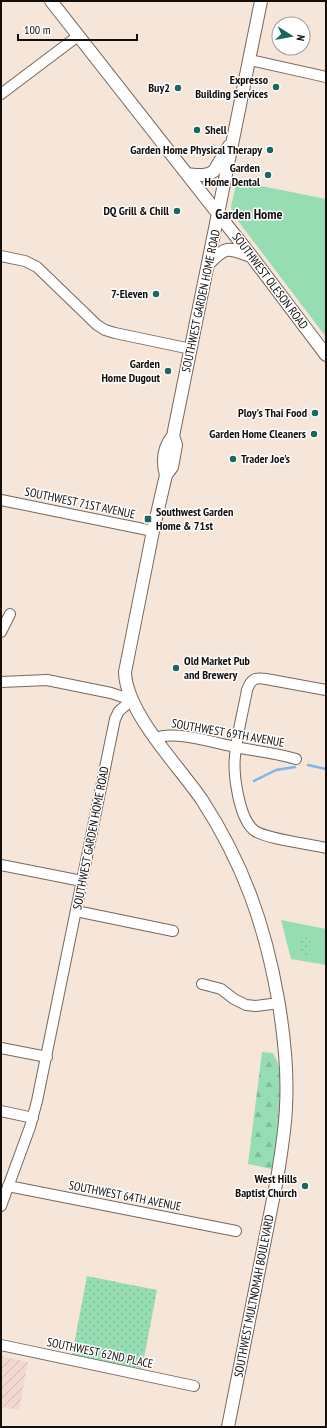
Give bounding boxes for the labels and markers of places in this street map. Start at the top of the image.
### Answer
place label: Expresso Building Services [195,72,269,101]
place label: Buy2 [148,80,170,95]
marker: Expresso Building Services [271,82,281,92]
marker: Buy2 [173,83,183,93]
place label: Shell [205,122,227,137]
marker: Shell [192,125,202,135]
place label: Garden Home Physical Therapy [130,142,262,157]
marker: Garden Home Physical Therapy [265,145,275,155]
place label: Garden Home Dental [204,160,260,189]
marker: Garden Home Dental [263,170,273,180]
place label: DQ Grill & Chill [103,203,169,218]
marker: DQ Grill & Chill [172,206,182,216]
place label: 7-Eleven [111,286,148,301]
marker: 7-Eleven [151,289,161,299]
place label: Garden Home Dugout [101,356,161,385]
marker: Garden Home Dugout [163,366,173,376]
place label: Ploy's Thai Food [238,405,307,420]
marker: Ploy's Thai Food [310,408,320,418]
place label: Garden Home Cleaners [209,426,306,441]
marker: Garden Home Cleaners [309,429,319,439]
place label: Trader Joe's [241,451,290,466]
marker: Trader Joe's [228,454,238,464]
place label: Southwest Garden Home & 71st [156,504,233,533]
marker: Southwest Garden Home & 71st [143,514,153,524]
place label: Old Market Pub and Brewery [184,653,251,682]
marker: Old Market Pub and Brewery [171,663,181,673]
place label: West Hills Baptist Church [235,1171,297,1200]
marker: West Hills Baptist Church [300,1181,310,1191]

